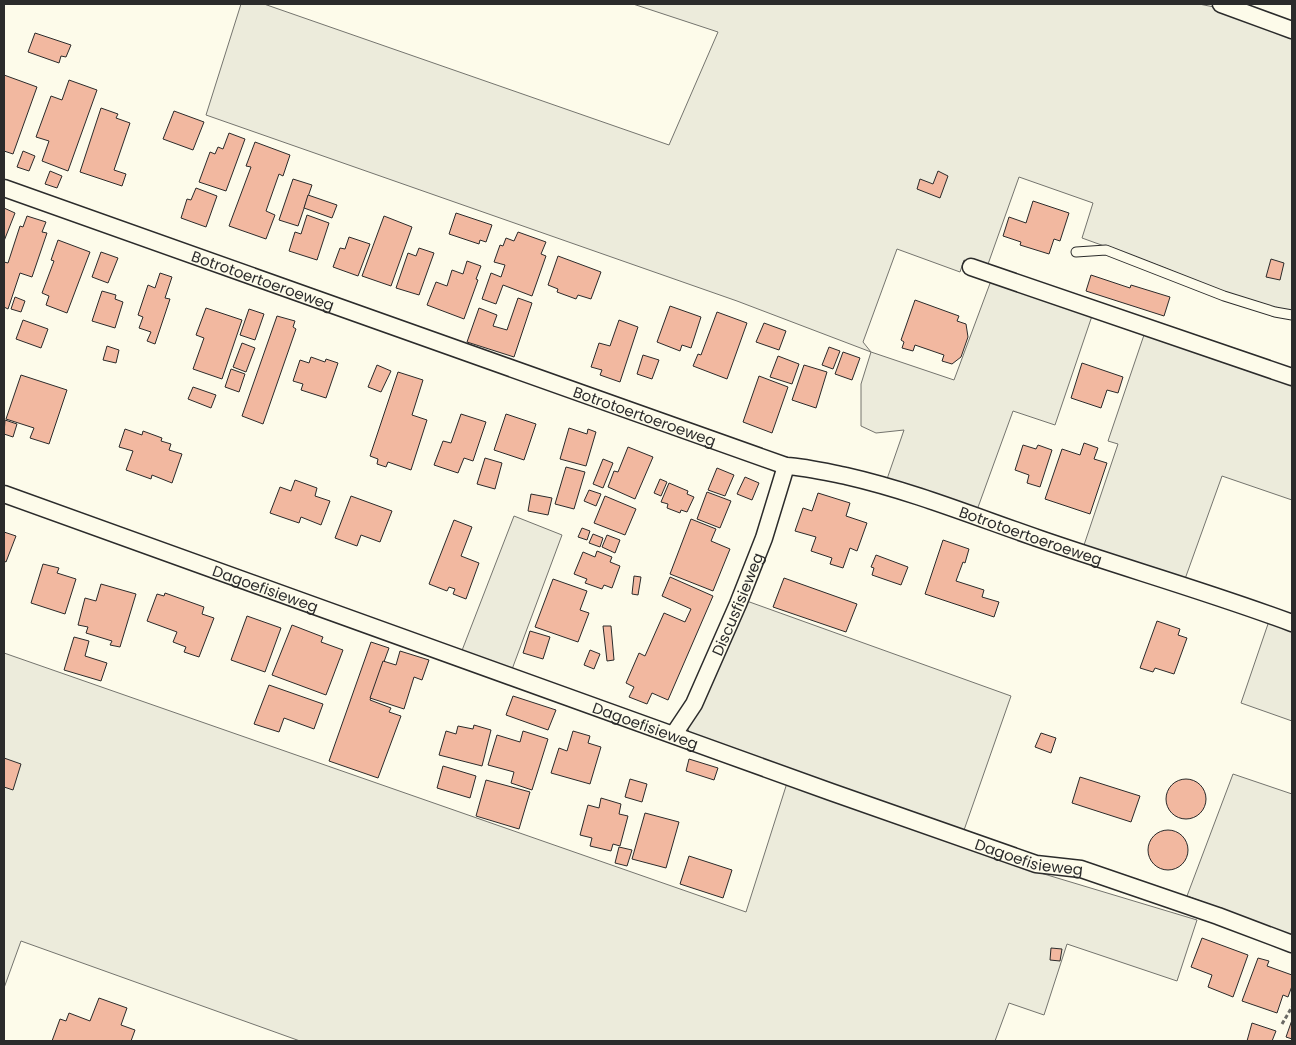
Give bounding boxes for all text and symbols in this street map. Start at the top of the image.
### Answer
street label: Botrotoertoeroeweg [189,245,337,315]
street label: Botrotoertoeroeweg [570,381,719,451]
street label: Botrotoertoeroeweg [956,501,1105,570]
street label: Discusfisieweg [706,549,768,659]
street label: Dagoefisieweg [210,560,321,617]
street label: Dagoefisieweg [590,696,701,754]
street label: Dagoefisieweg [972,833,1084,880]

